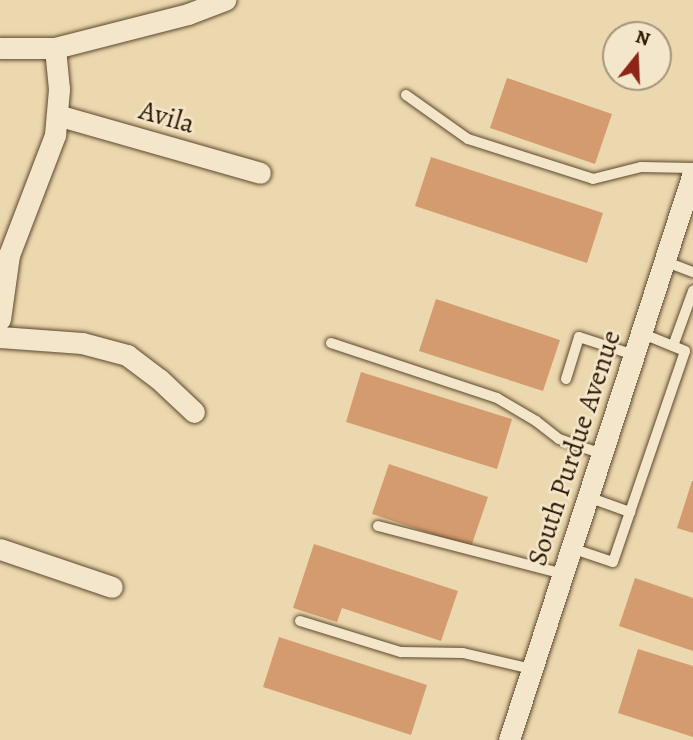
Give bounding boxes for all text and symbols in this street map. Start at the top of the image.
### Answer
north arrow [602,21,672,91]
text: N [632,23,653,52]
street label: Avila [135,93,199,141]
street label: South Purdue Avenue [520,326,628,570]

